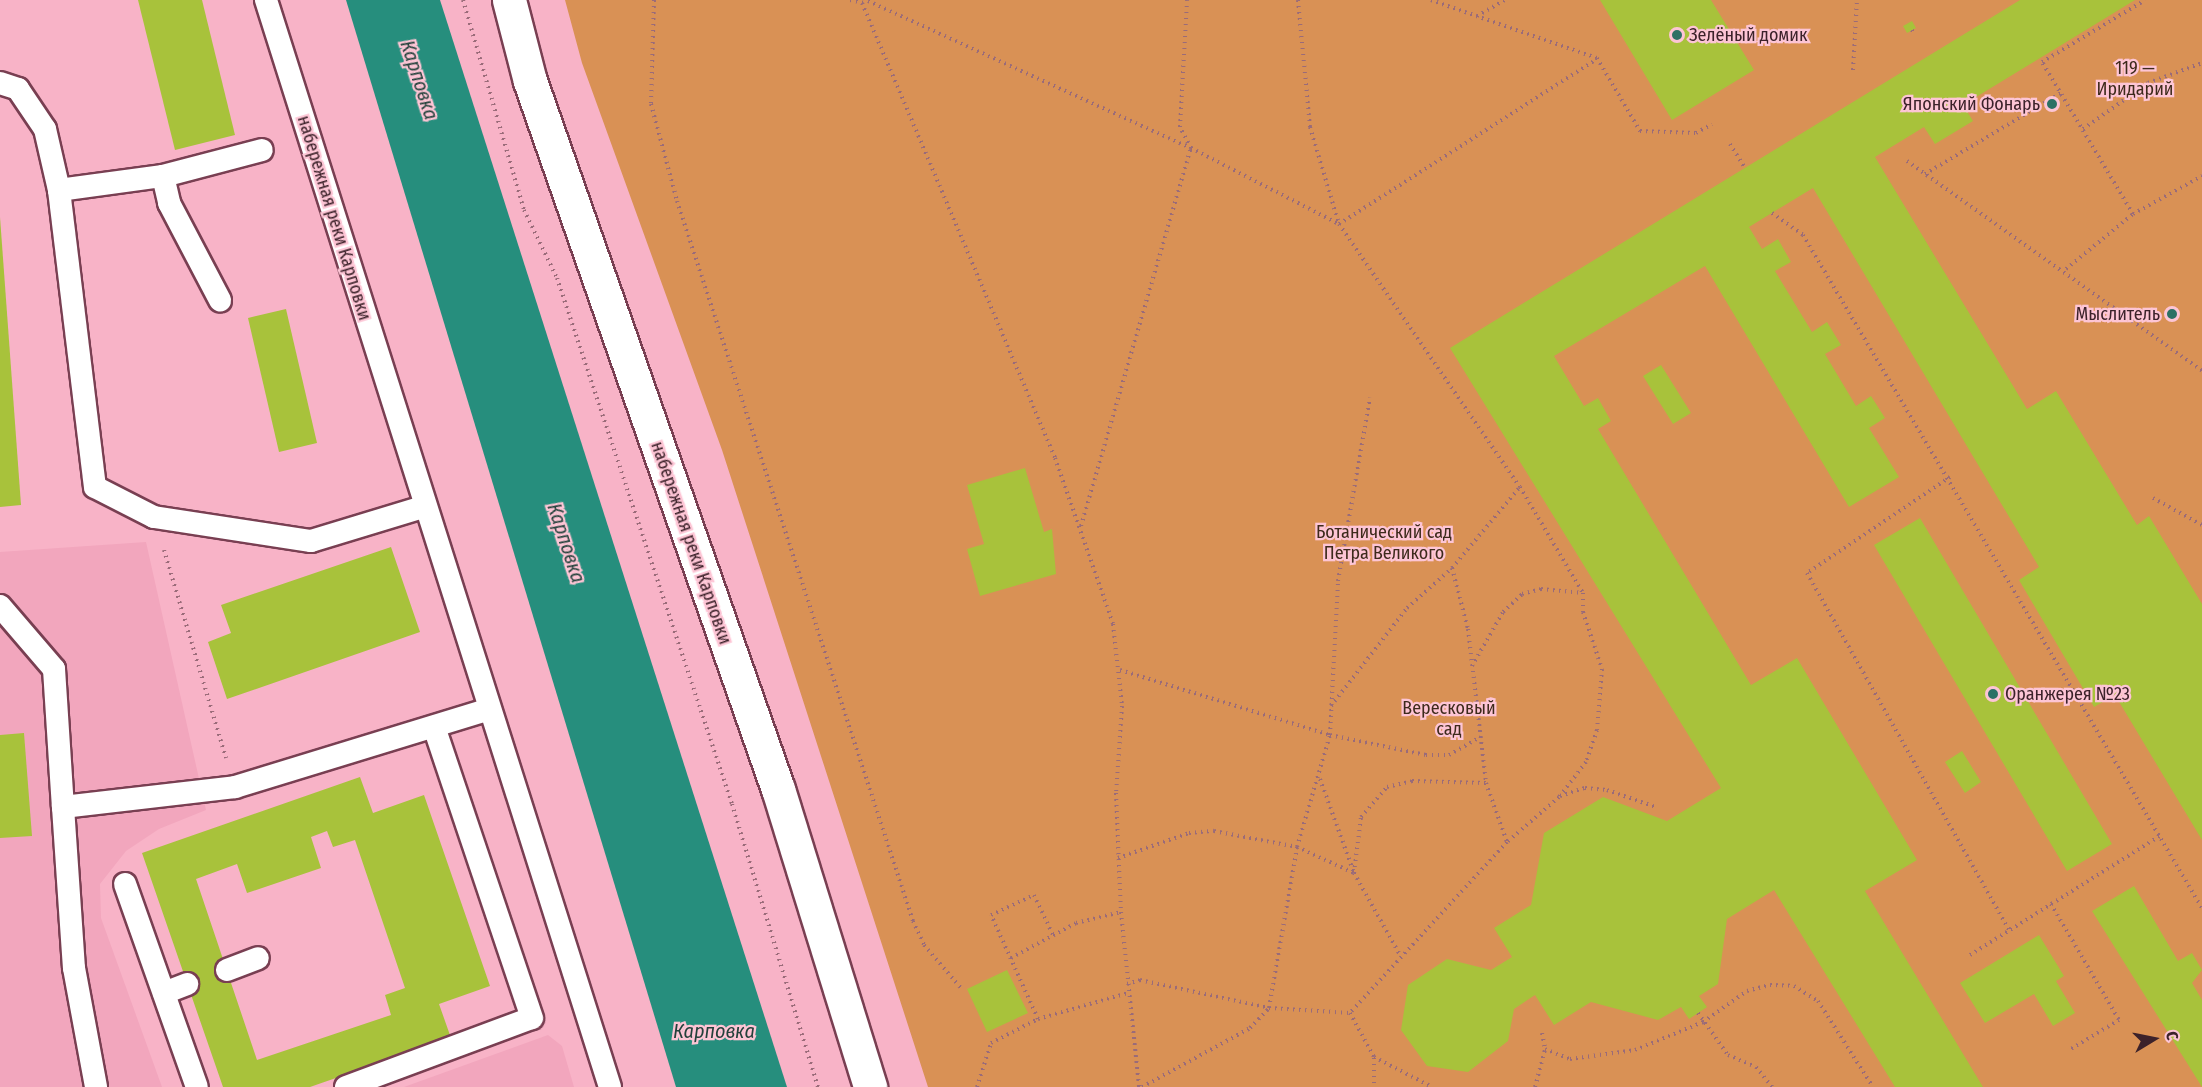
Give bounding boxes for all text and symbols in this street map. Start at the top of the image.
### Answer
place label: Зелёный домик [1689,24,1807,46]
marker: Зелёный домик [1670,28,1684,42]
water label: Карповка [395,37,443,123]
park label: 119 — Иридарий [2097,58,2173,100]
place label: Японский Фонарь [1903,93,2040,115]
marker: Японский Фонарь [2045,97,2059,111]
street label: набережная реки Карповки [293,113,375,323]
place label: Мыслитель [2075,303,2160,325]
marker: Мыслитель [2165,307,2179,321]
street label: набережная реки Карповки [646,439,736,647]
water label: Карповка [542,500,590,586]
park label: Ботанический сад Петра Великого [1316,522,1452,564]
place label: Оранжерея №23 [2005,683,2130,705]
marker: Оранжерея №23 [1986,687,2000,701]
park label: Вересковый сад [1402,698,1496,740]
north arrow [2124,1009,2184,1069]
water label: Карповка [673,1019,755,1043]
text: С [2162,1030,2182,1042]

